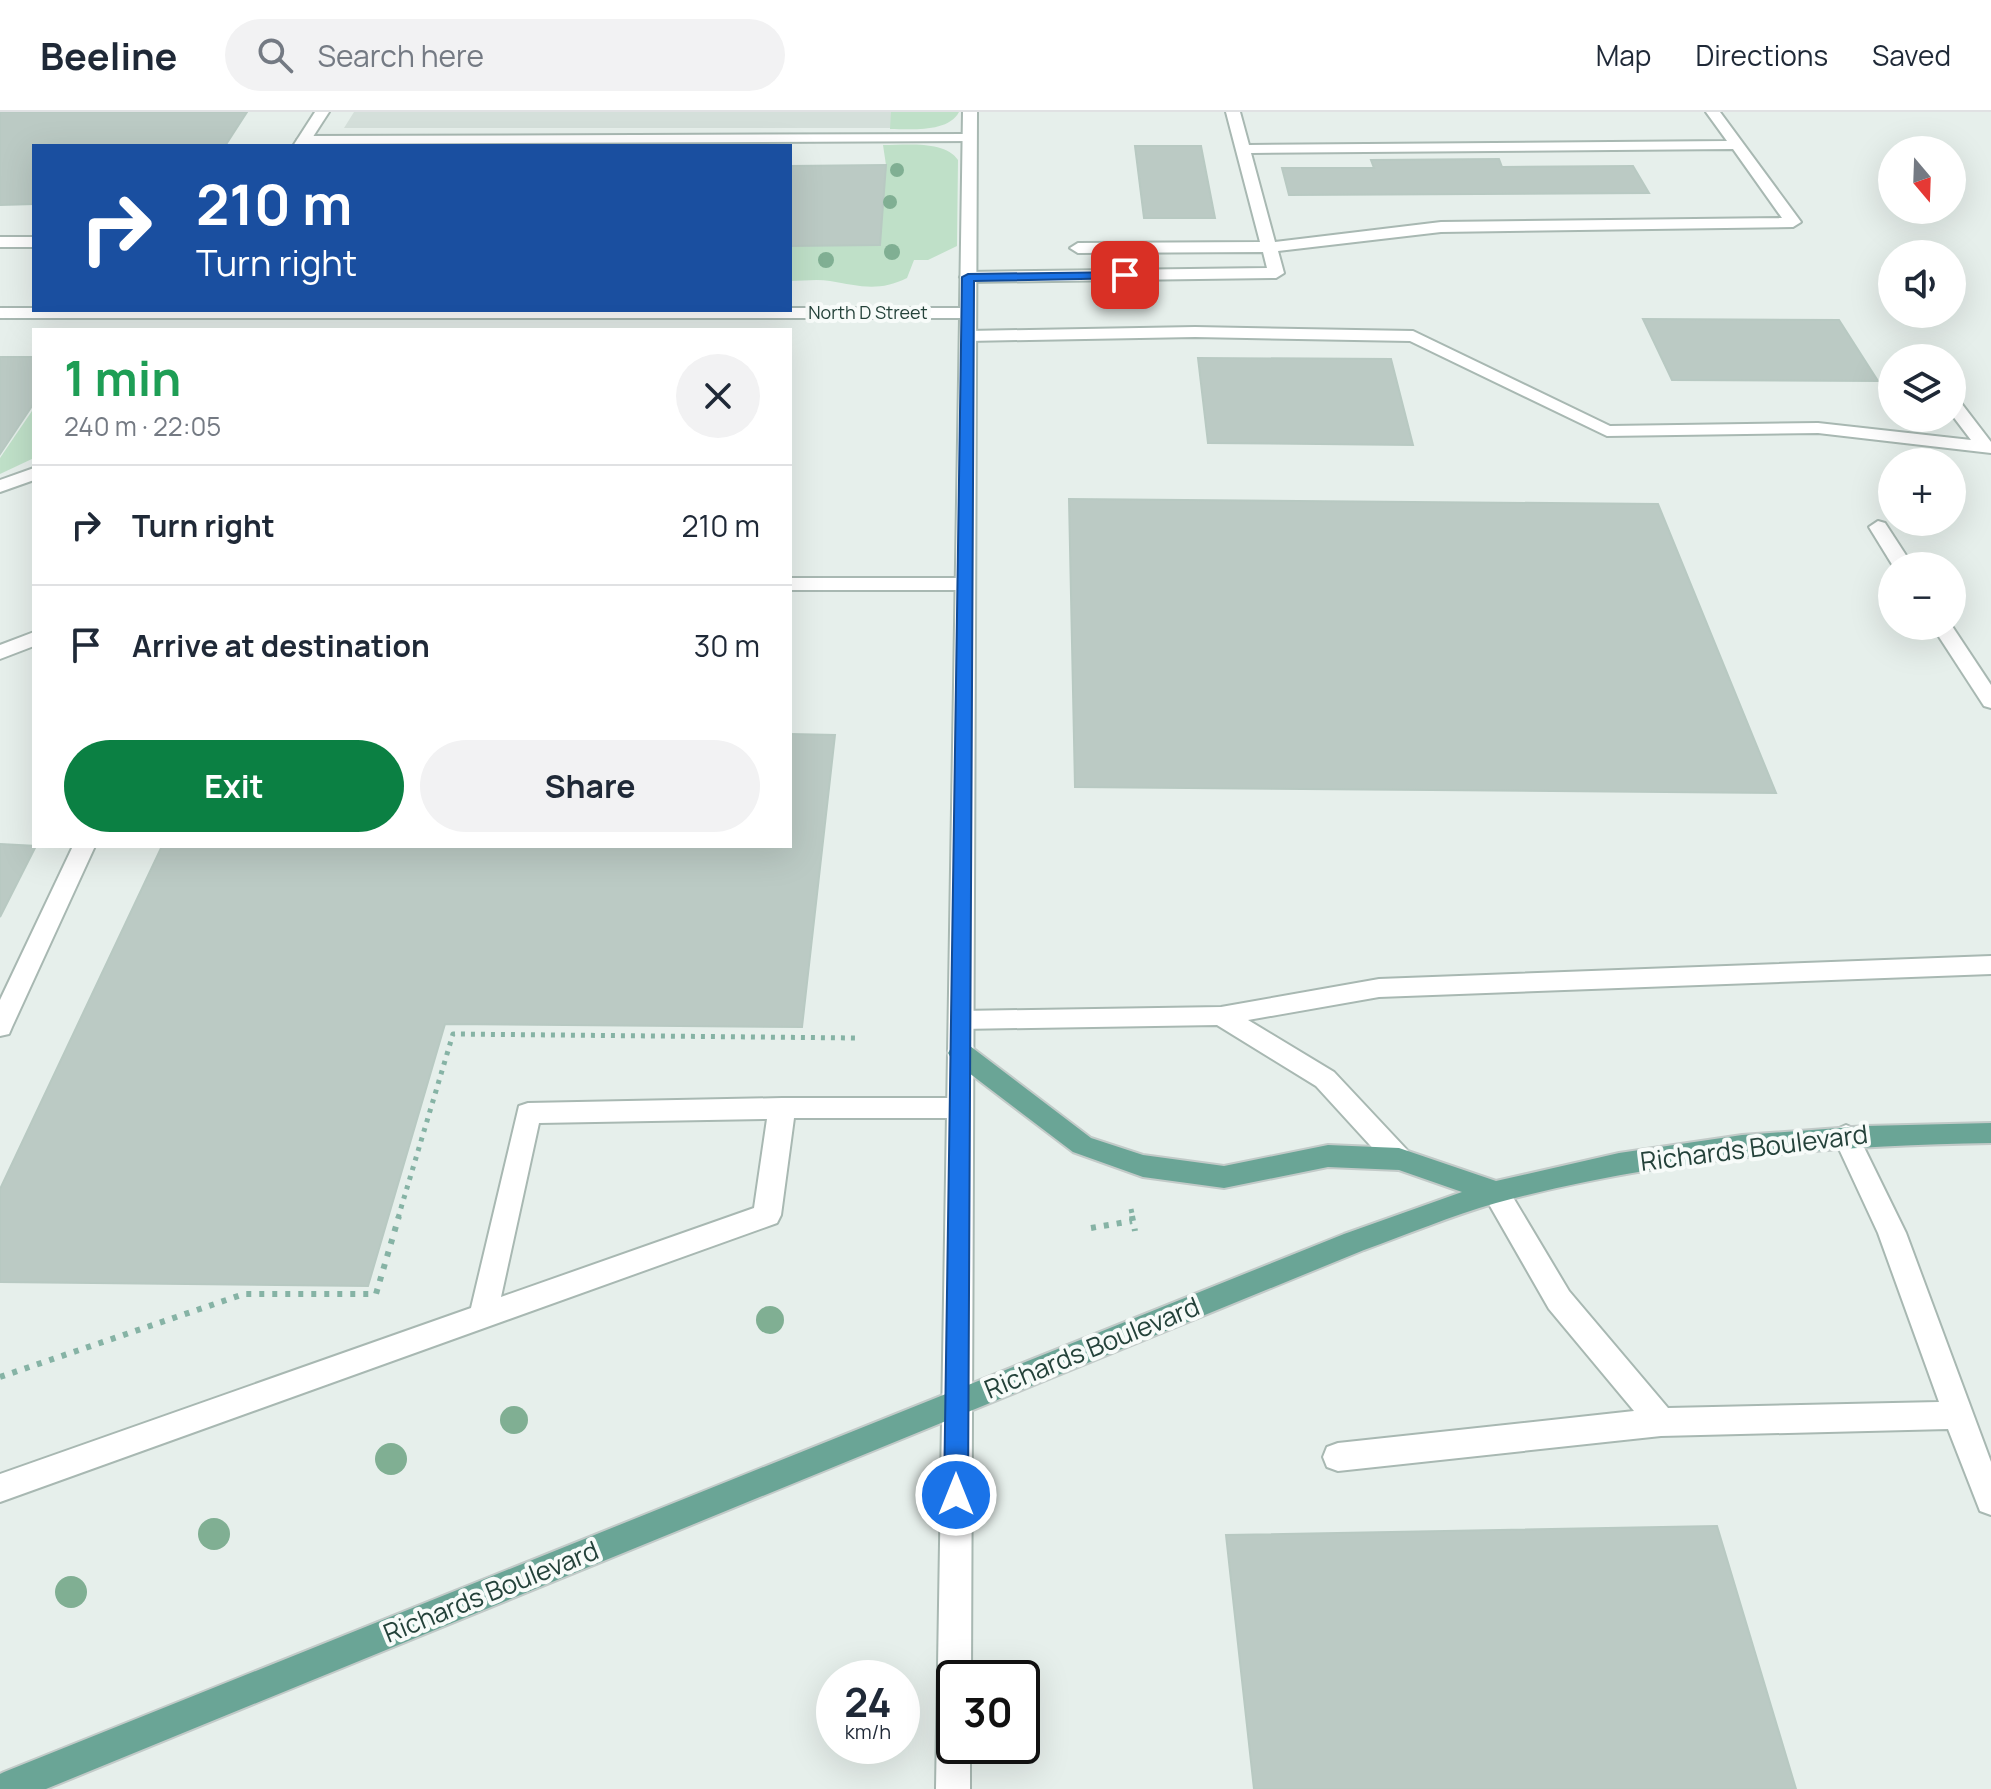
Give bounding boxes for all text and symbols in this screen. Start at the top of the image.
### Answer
search box [225,19,785,91]
text: Beeline [40,29,177,81]
icon: search [253,33,297,77]
text: Search here [317,35,484,76]
text: Map [1596,36,1651,74]
text: Directions [1695,36,1828,74]
text: Saved [1872,36,1951,74]
north arrow [1878,136,1966,224]
map controls [1878,136,1966,640]
text: 210 m [196,165,352,242]
icon: right [64,176,168,280]
text: Turn right [196,238,357,287]
button: sound [1878,240,1966,328]
pin [1091,241,1159,309]
icon: arrive [1103,253,1147,297]
street label: North D Street [808,300,928,324]
button: layers [1878,344,1966,432]
text: 1 min [64,345,181,410]
button: close [676,354,760,438]
text: 240 m · 22:05 [64,408,221,444]
button: + [1878,448,1966,536]
icon: right [64,503,108,547]
text: Turn right [132,505,275,546]
text: 210 m [681,505,760,546]
button: − [1878,552,1966,640]
icon: arrive [64,623,108,667]
text: Arrive at destination [132,625,430,666]
text: 30 m [694,625,760,666]
button: Exit [64,740,404,832]
button: Share [420,740,760,832]
street label: Richards Boulevard [1638,1115,1870,1179]
street label: Richards Boulevard [979,1287,1205,1407]
position arrow [914,1453,998,1537]
street label: Richards Boulevard [378,1531,604,1651]
speed limit sign: 30 [936,1660,1040,1764]
text: 24 [844,1674,892,1729]
text: km/h [845,1718,891,1745]

